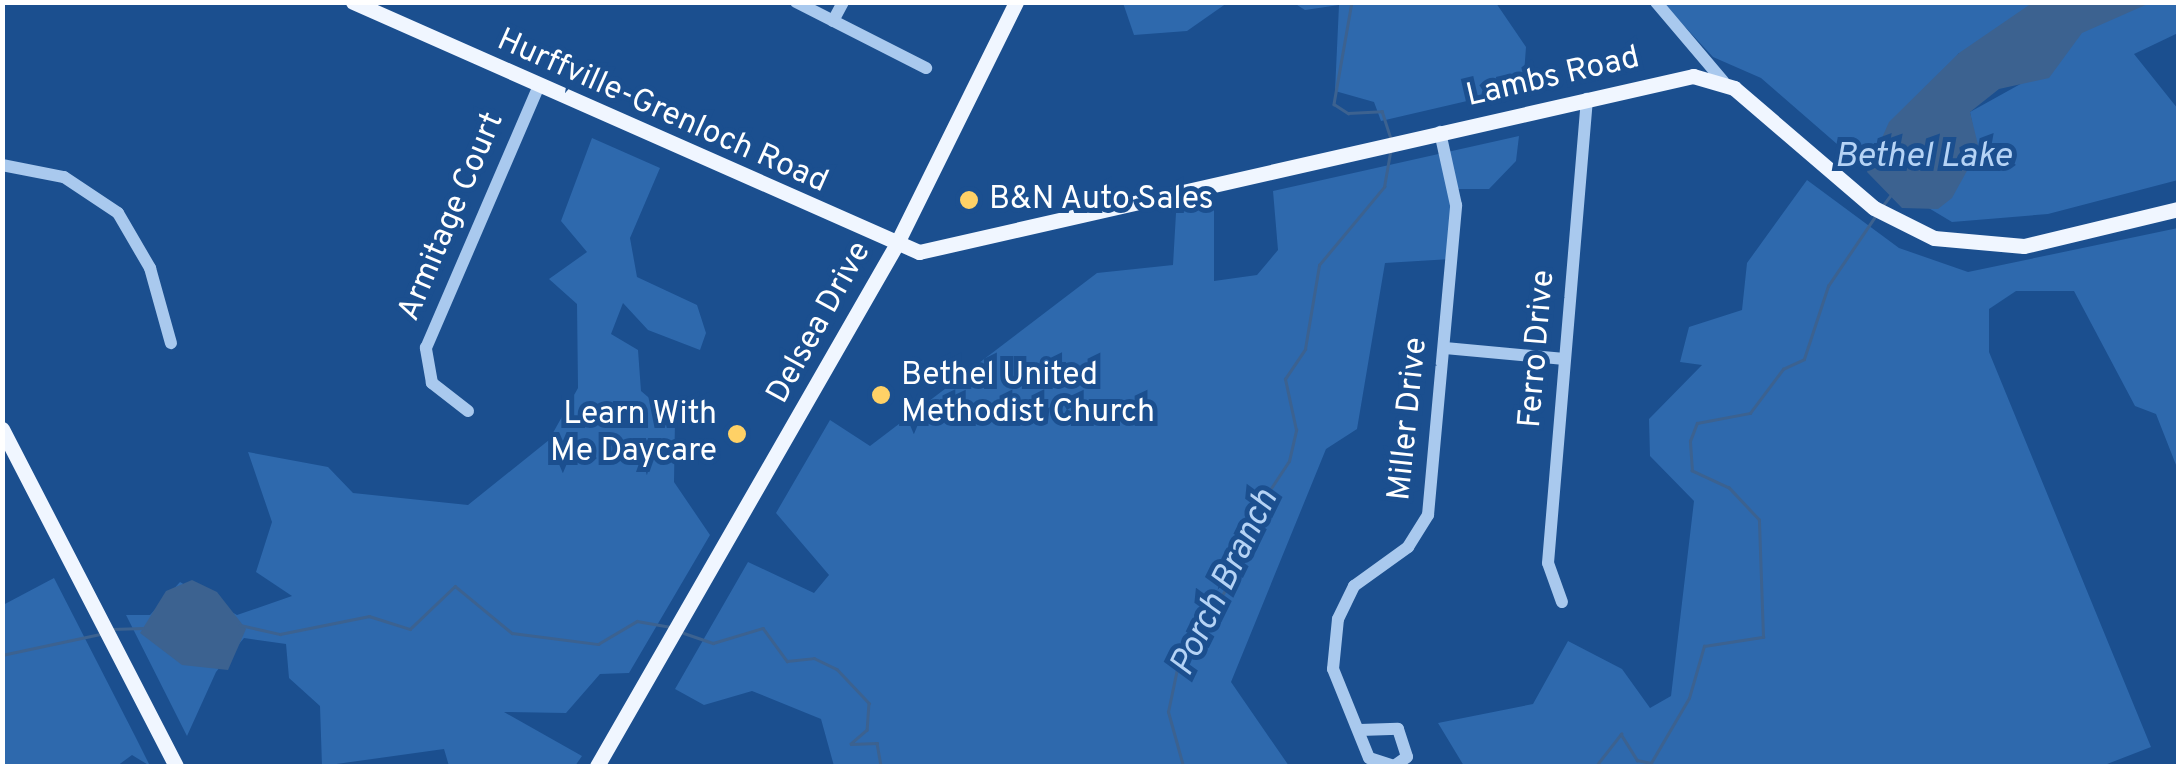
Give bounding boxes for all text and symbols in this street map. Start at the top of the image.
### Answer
street label: Hurffville-Grenloch Road [491,22,833,202]
street label: Lambs Road [1463,39,1643,117]
street label: Armitage Court [391,107,513,327]
water label: Bethel Lake [1834,136,2012,178]
place label: B&N Auto Sales [989,181,1215,219]
marker: B&N Auto Sales [958,189,980,211]
street label: Delsea Drive [760,235,880,411]
street label: Ferro Drive [1512,269,1564,429]
street label: Miller Drive [1381,335,1437,503]
place label: Bethel United Methodist Church [901,358,1155,433]
marker: Bethel United Methodist Church [870,384,892,406]
place label: Learn With Me Daycare [550,397,717,472]
marker: Learn With Me Daycare [726,423,748,445]
water label: Porch Branch [1162,483,1288,683]

